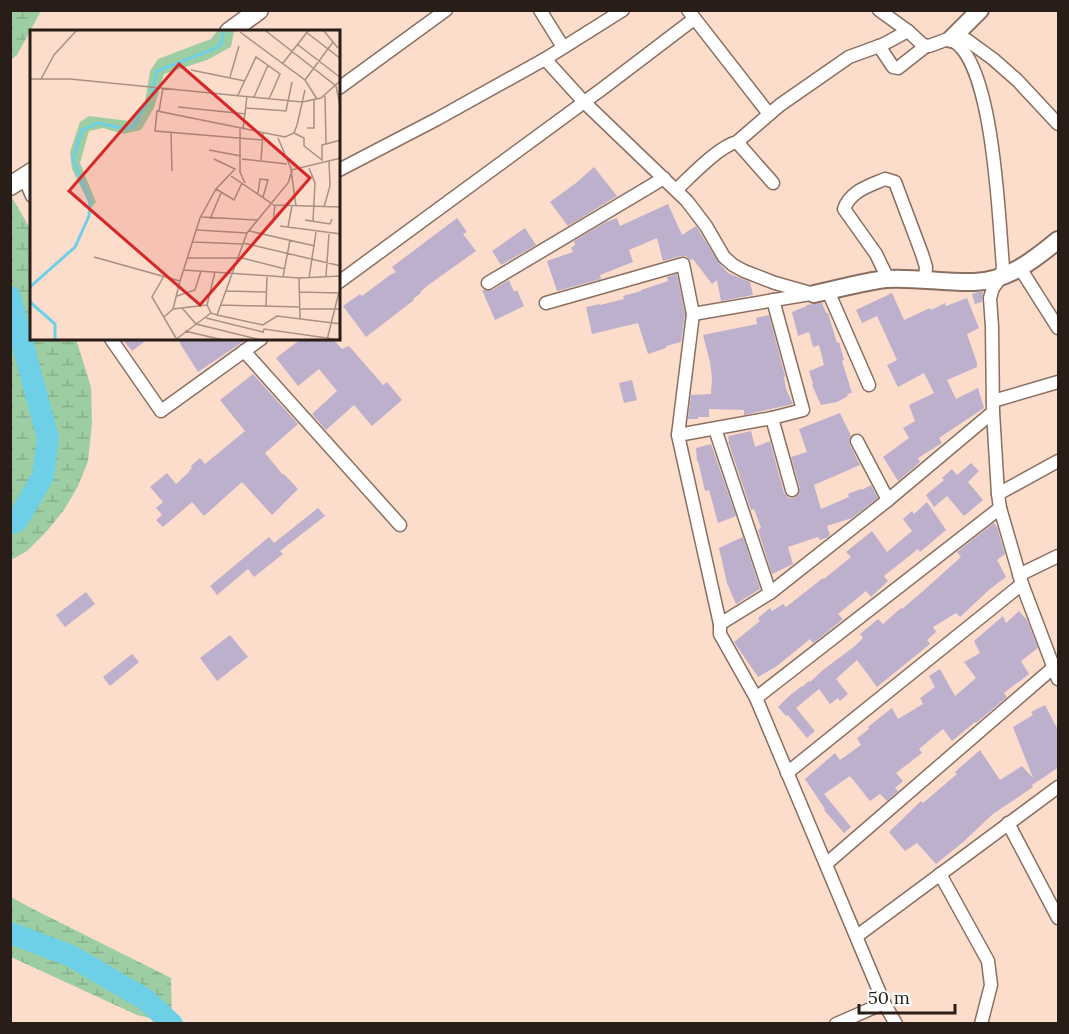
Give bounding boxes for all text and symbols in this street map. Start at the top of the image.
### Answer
inset map [30,30,340,340]
scale bar [859,977,955,1015]
text: 50 m [868,986,910,1009]

